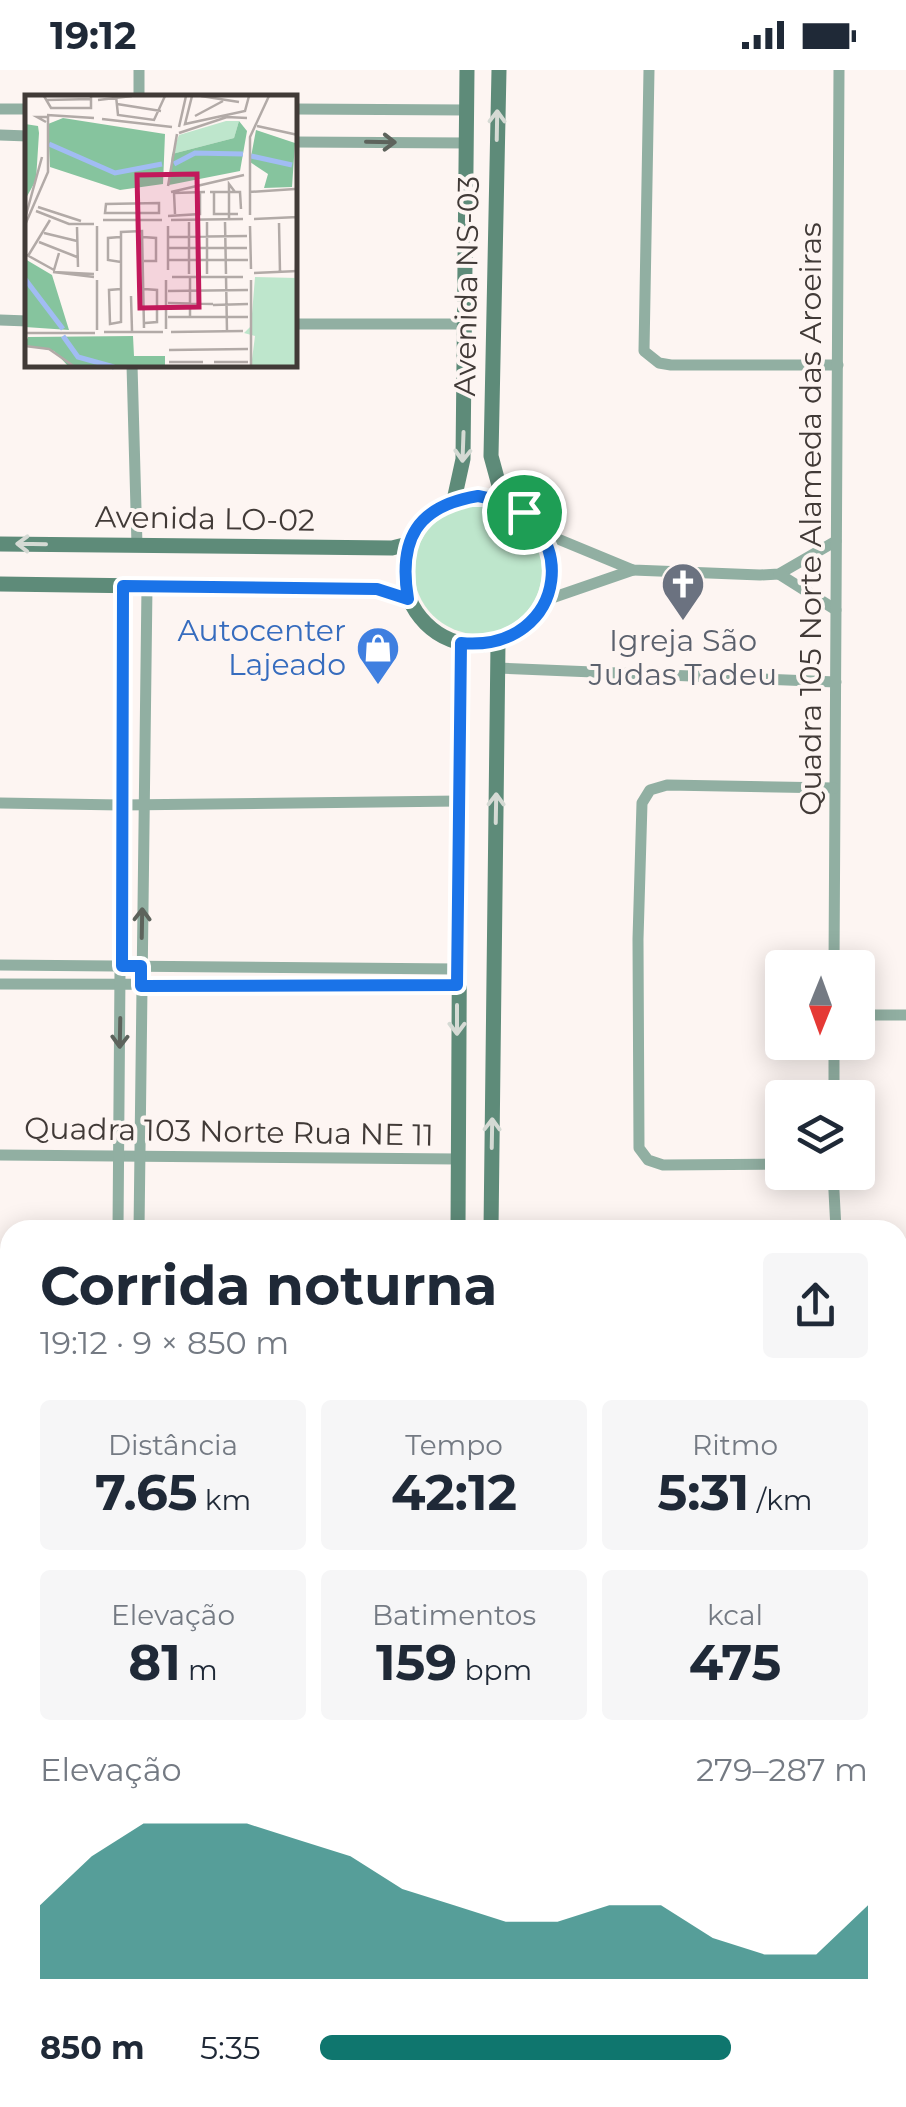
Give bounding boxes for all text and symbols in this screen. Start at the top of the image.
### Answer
text: 19:12 [50,12,136,59]
inset map [25,95,298,368]
one-way arrow [488,109,507,141]
one-way arrow [364,132,396,152]
street label: Avenida NS-03 [446,175,487,397]
street label: Quadra 105 Norte Alameda das Aroeiras [792,222,829,816]
one-way arrow [453,431,472,463]
pin [482,470,567,555]
icon: arrive [497,485,552,540]
street label: Avenida LO-02 [95,498,315,539]
one-way arrow [16,535,48,554]
church icon: Igreja São Judas Tadeu [660,561,706,622]
place label: Autocenter Lajeado [177,612,346,683]
place label: Igreja São Judas Tadeu [588,622,777,693]
shop icon: Autocenter Lajeado [355,625,401,686]
one-way arrow [486,792,506,824]
one-way arrow [132,907,152,940]
north arrow [765,950,875,1060]
map controls [765,950,875,1190]
one-way arrow [448,1004,466,1036]
one-way arrow [110,1016,130,1049]
button: layers [765,1080,875,1190]
street label: Quadra 103 Norte Rua NE 11 [24,1109,434,1154]
one-way arrow [483,1117,502,1149]
text: Corrida noturna [40,1252,497,1319]
button: share [763,1253,868,1358]
text: 19:12 · 9 × 850 m [40,1323,289,1362]
text: Distância [108,1428,238,1462]
text: Tempo [405,1428,503,1462]
text: Ritmo [692,1428,778,1462]
text: 7.65 [95,1462,198,1523]
text: 42:12 [391,1462,517,1523]
text: 5:31 [657,1462,749,1523]
text: km [198,1483,251,1517]
text: /km [749,1483,813,1517]
text: Elevação [111,1598,235,1632]
text: Batimentos [372,1598,536,1632]
text: kcal [707,1598,763,1632]
text: 81 [128,1632,181,1693]
text: 159 [376,1632,457,1693]
text: 475 [689,1632,781,1693]
text: m [181,1653,218,1687]
text: bpm [457,1653,532,1687]
text: Elevação [40,1750,182,1789]
text: 279–287 m [696,1750,868,1789]
text: 850 m [40,2028,145,2067]
text: 5:35 [200,2028,261,2067]

